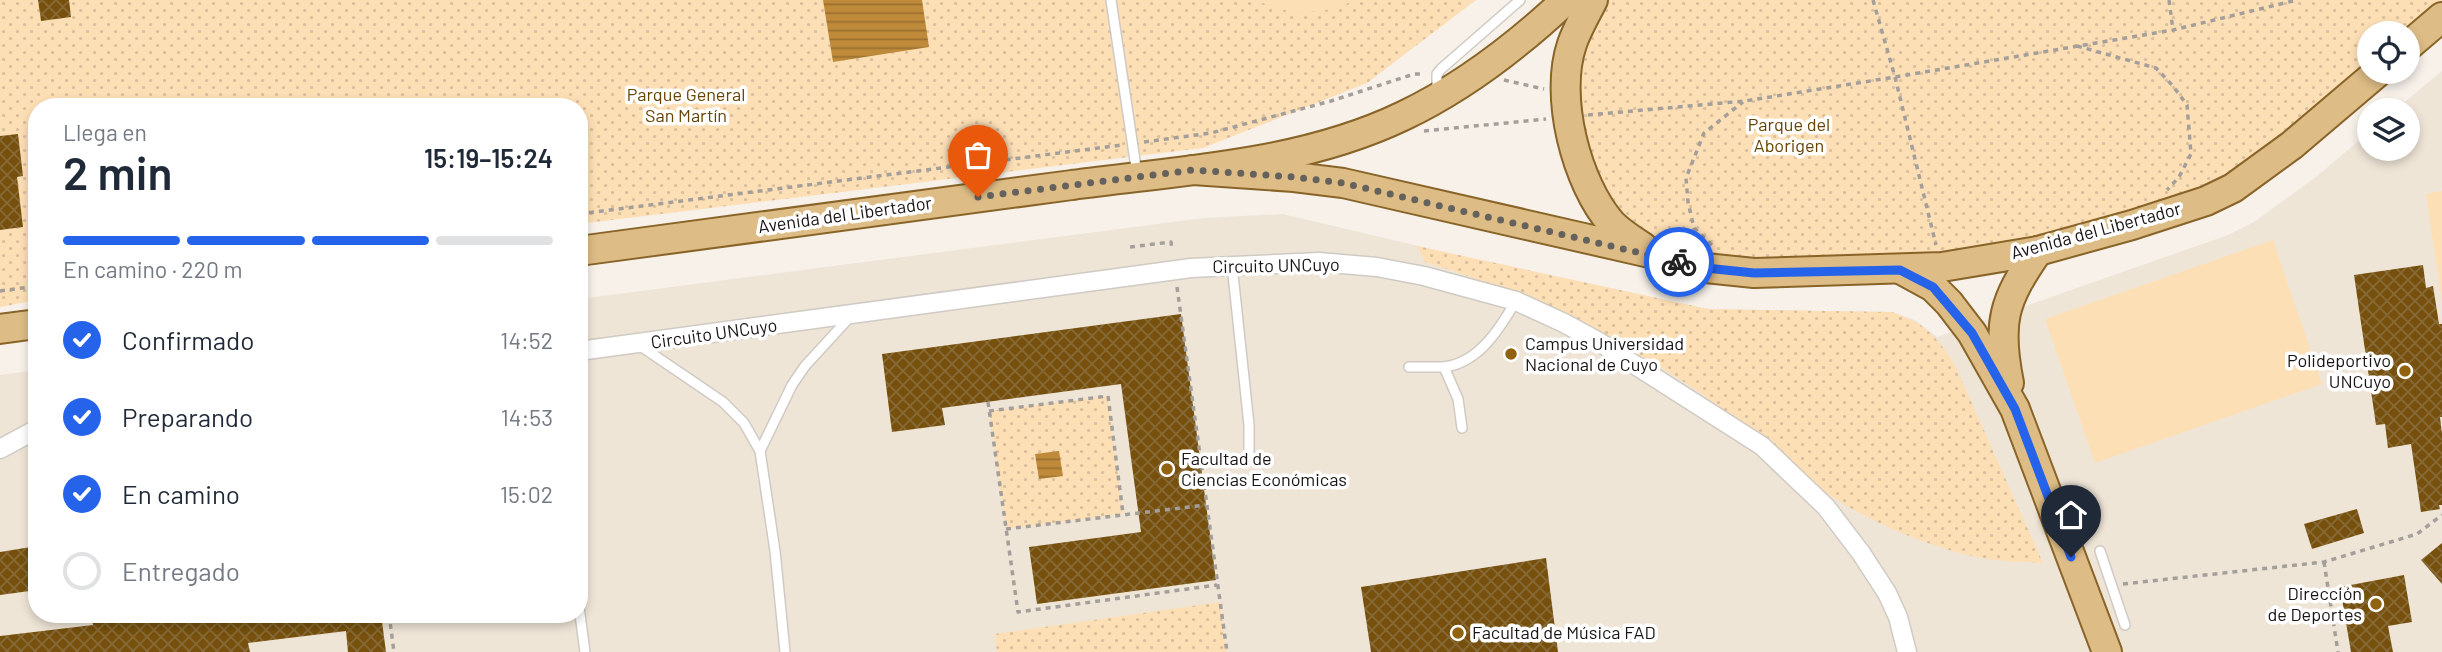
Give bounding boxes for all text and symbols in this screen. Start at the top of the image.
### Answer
map controls [2357,21,2420,161]
button: locate [2357,21,2420,84]
park label: Parque General San Martín [627,83,745,126]
button: layers [2357,98,2420,161]
park label: Parque del Aborigen [1748,113,1830,156]
text: Llega en [63,118,147,146]
pin [948,125,1008,197]
icon: bag [959,136,997,174]
text: 15:19–15:24 [424,142,553,173]
text: 2 min [63,144,172,199]
street label: Avenida del Libertador [757,191,934,237]
street label: Avenida del Libertador [2008,197,2184,263]
courier [1644,227,1714,297]
icon: bike [1660,243,1698,281]
street label: Circuito UNCuyo [1212,253,1340,277]
text: En camino · 220 m [63,255,243,283]
street label: Circuito UNCuyo [649,313,779,353]
icon: check [63,321,101,359]
text: Confirmado [122,324,254,355]
text: 14:52 [500,326,553,354]
place label: Campus Universidad Nacional de Cuyo [1525,332,1684,375]
marker: Campus Universidad Nacional de Cuyo [1503,346,1519,362]
place label: Polideportivo UNCuyo [2287,349,2391,392]
marker: Polideportivo UNCuyo [2397,363,2413,379]
icon: check [63,398,101,436]
text: Preparando [122,401,253,432]
text: 14:53 [501,403,553,431]
place label: Facultad de Ciencias Económicas [1181,447,1347,490]
marker: Facultad de Ciencias Económicas [1159,461,1175,477]
icon: check [63,475,101,513]
text: En camino [122,478,240,509]
text: 15:02 [500,480,553,508]
pin [2041,485,2101,557]
icon: home [2052,496,2090,534]
text: Entregado [122,555,240,586]
place label: Dirección de Deportes [2267,582,2362,625]
marker: Dirección de Deportes [2368,596,2384,612]
place label: Facultad de Música FAD [1472,621,1656,643]
marker: Facultad de Música FAD [1450,625,1466,641]

